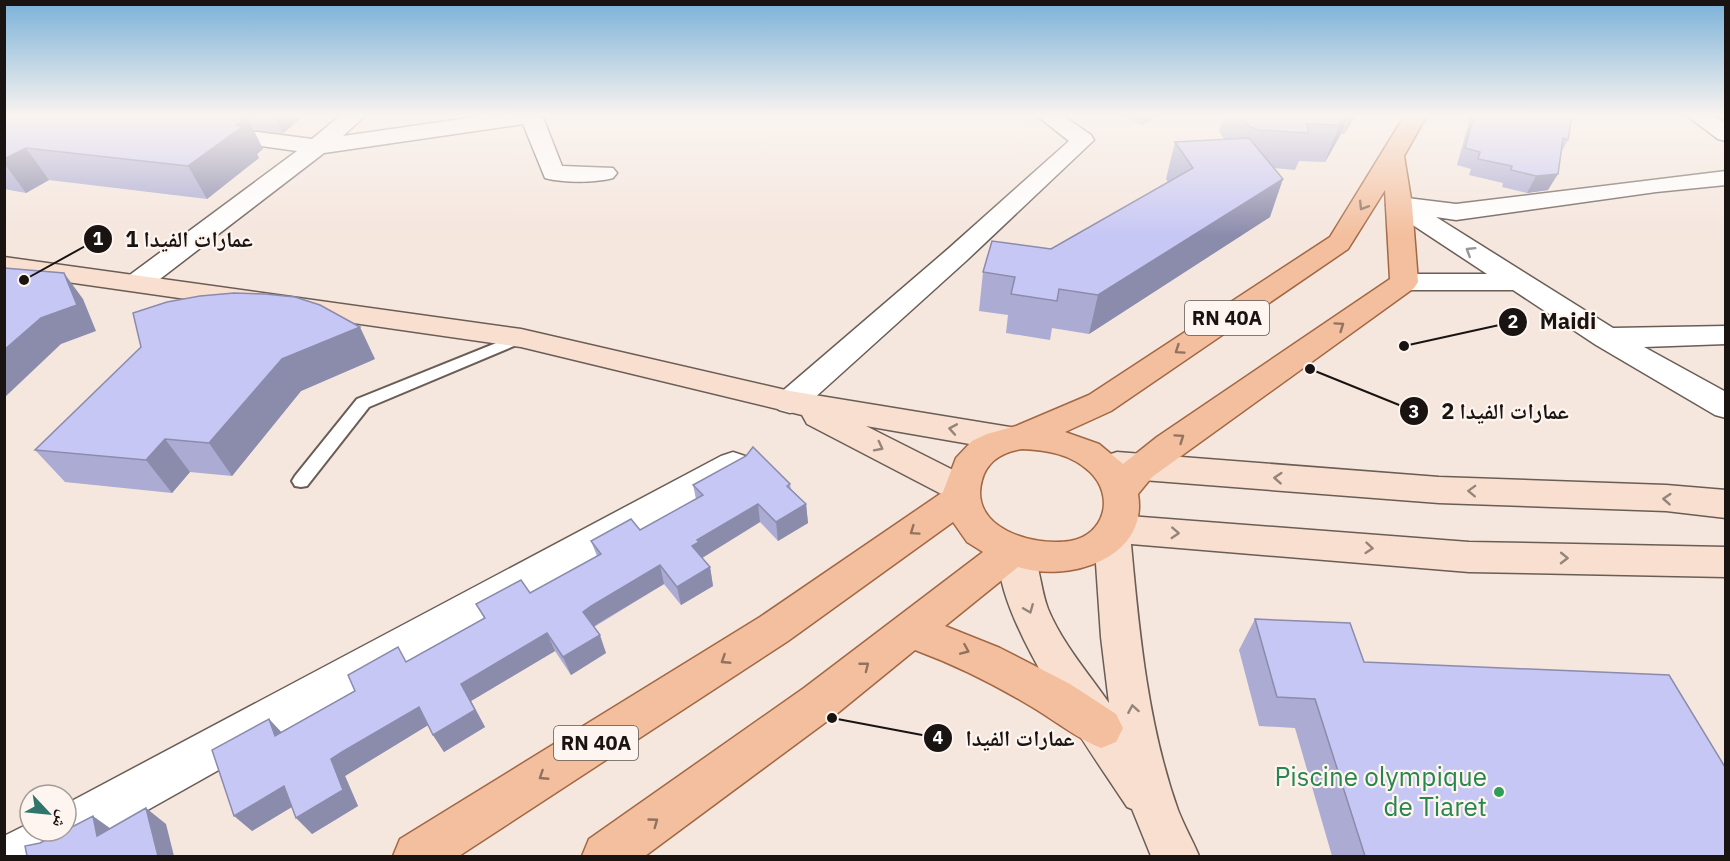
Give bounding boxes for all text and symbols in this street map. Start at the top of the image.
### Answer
one-way arrow [1359,200,1371,210]
callout: عمارات الفيدا 1 [83,219,265,259]
text: عمارات الفيدا 1 [125,224,253,253]
text: 1 [93,227,104,250]
one-way arrow [1466,246,1476,258]
road number: RN 40A [1185,301,1269,335]
callout: Maidi [1498,302,1609,342]
text: Maidi [1540,306,1596,335]
text: 2 [1508,310,1518,333]
one-way arrow [1333,322,1344,333]
one-way arrow [1175,343,1185,355]
callout: عمارات الفيدا 2 [1399,391,1581,431]
text: عمارات الفيدا 2 [1441,396,1569,425]
text: 3 [1409,400,1419,423]
one-way arrow [948,423,958,436]
one-way arrow [1173,434,1184,445]
one-way arrow [873,440,884,451]
one-way arrow [1273,472,1282,485]
one-way arrow [1468,485,1477,498]
one-way arrow [1663,492,1672,505]
one-way arrow [909,524,920,535]
one-way arrow [1170,526,1179,539]
one-way arrow [1365,541,1374,554]
one-way arrow [1559,552,1568,564]
one-way arrow [1022,603,1034,614]
one-way arrow [958,643,969,655]
one-way arrow [721,653,732,664]
one-way arrow [858,662,869,673]
one-way arrow [1127,704,1140,714]
callout: عمارات الفيدا [923,718,1086,758]
text: عمارات الفيدا [965,723,1075,752]
road number: RN 40A [554,726,638,760]
text: 4 [933,726,944,749]
place label: Piscine olympique de Tiaret [1275,759,1487,823]
one-way arrow [539,769,549,781]
north arrow [18,783,78,843]
marker: Piscine olympique de Tiaret [1492,785,1506,799]
text: ش [49,808,74,832]
one-way arrow [647,819,658,830]

